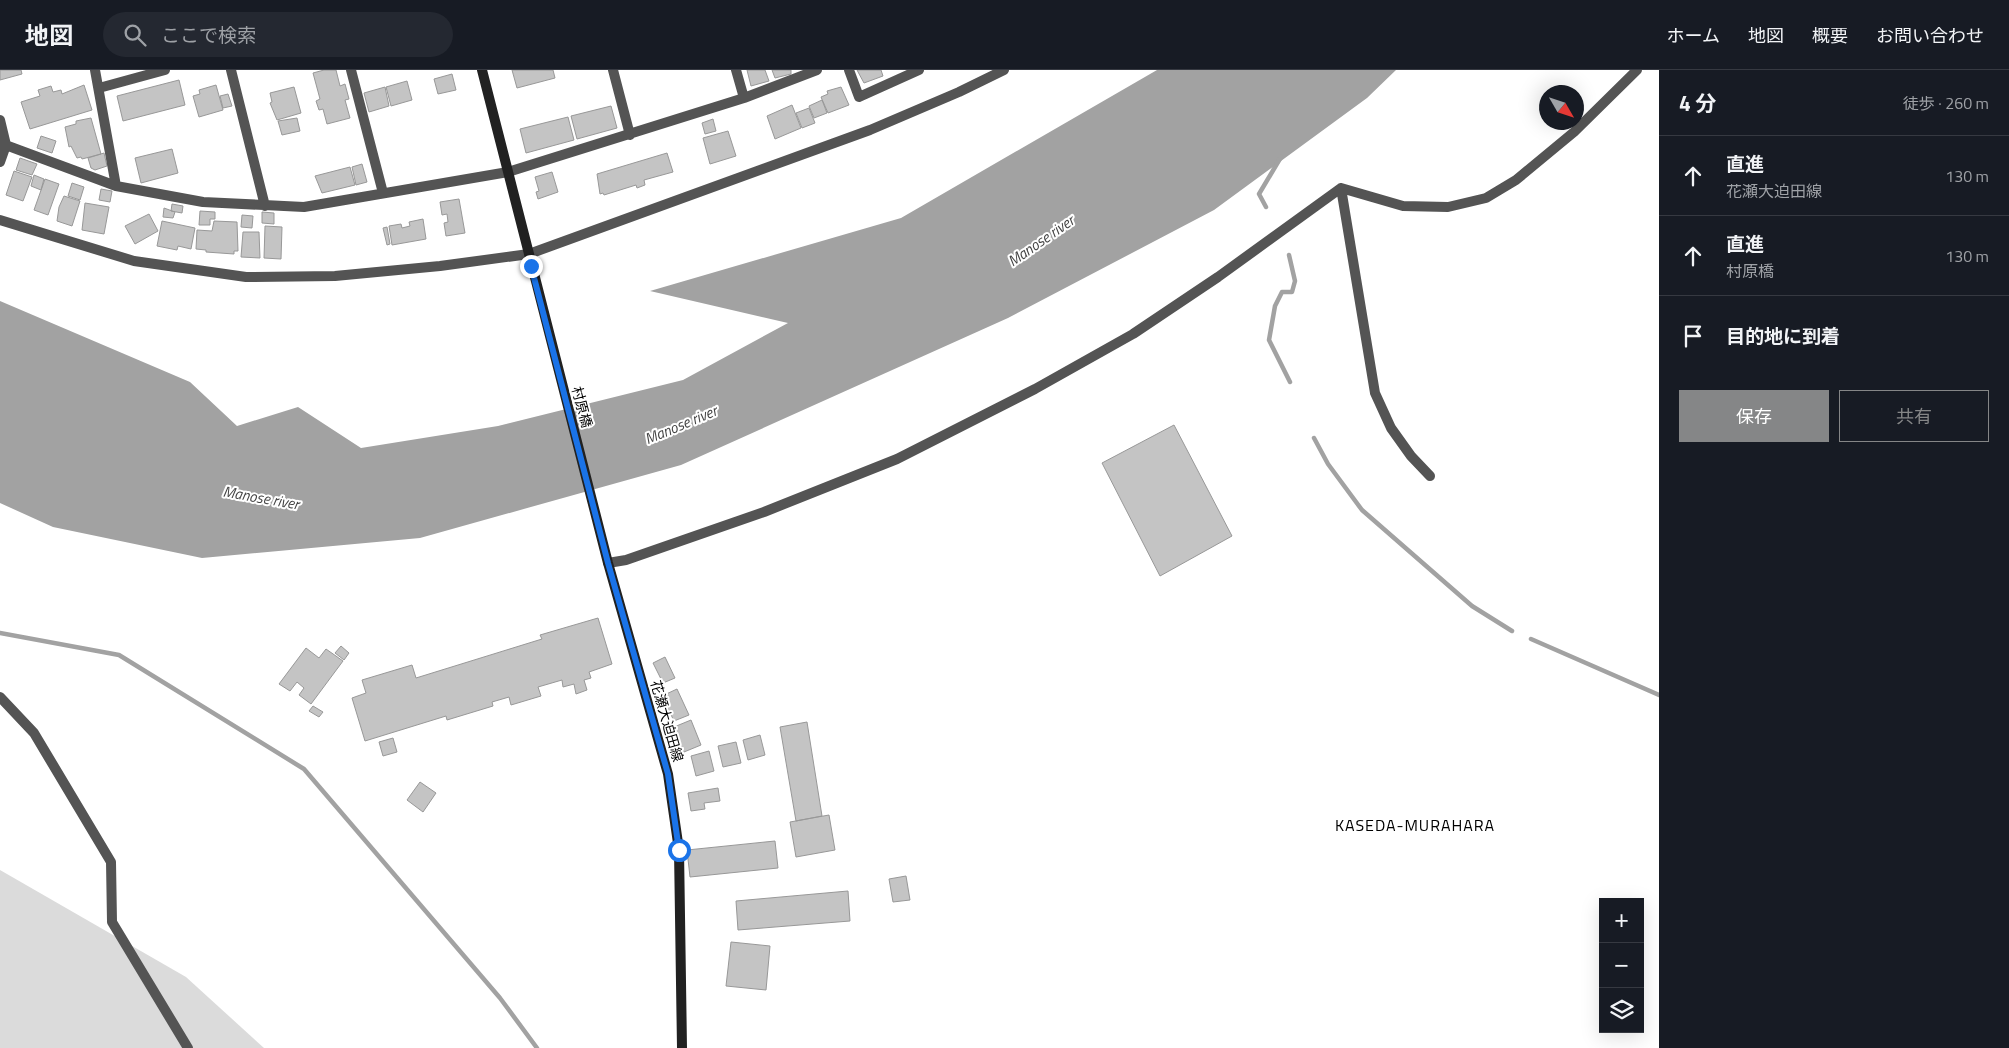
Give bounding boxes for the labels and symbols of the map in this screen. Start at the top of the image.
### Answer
north arrow [1539,85,1584,130]
water label: Manose river [1003,208,1081,272]
route end [520,255,543,278]
street label: 村原橋 [567,384,598,430]
water label: Manose river [641,398,723,450]
water label: Manose river [221,480,303,516]
street label: 花瀬大迫田線 [646,678,689,764]
district label: KASEDA-MURAHARA [1335,813,1495,837]
route start [668,839,691,862]

